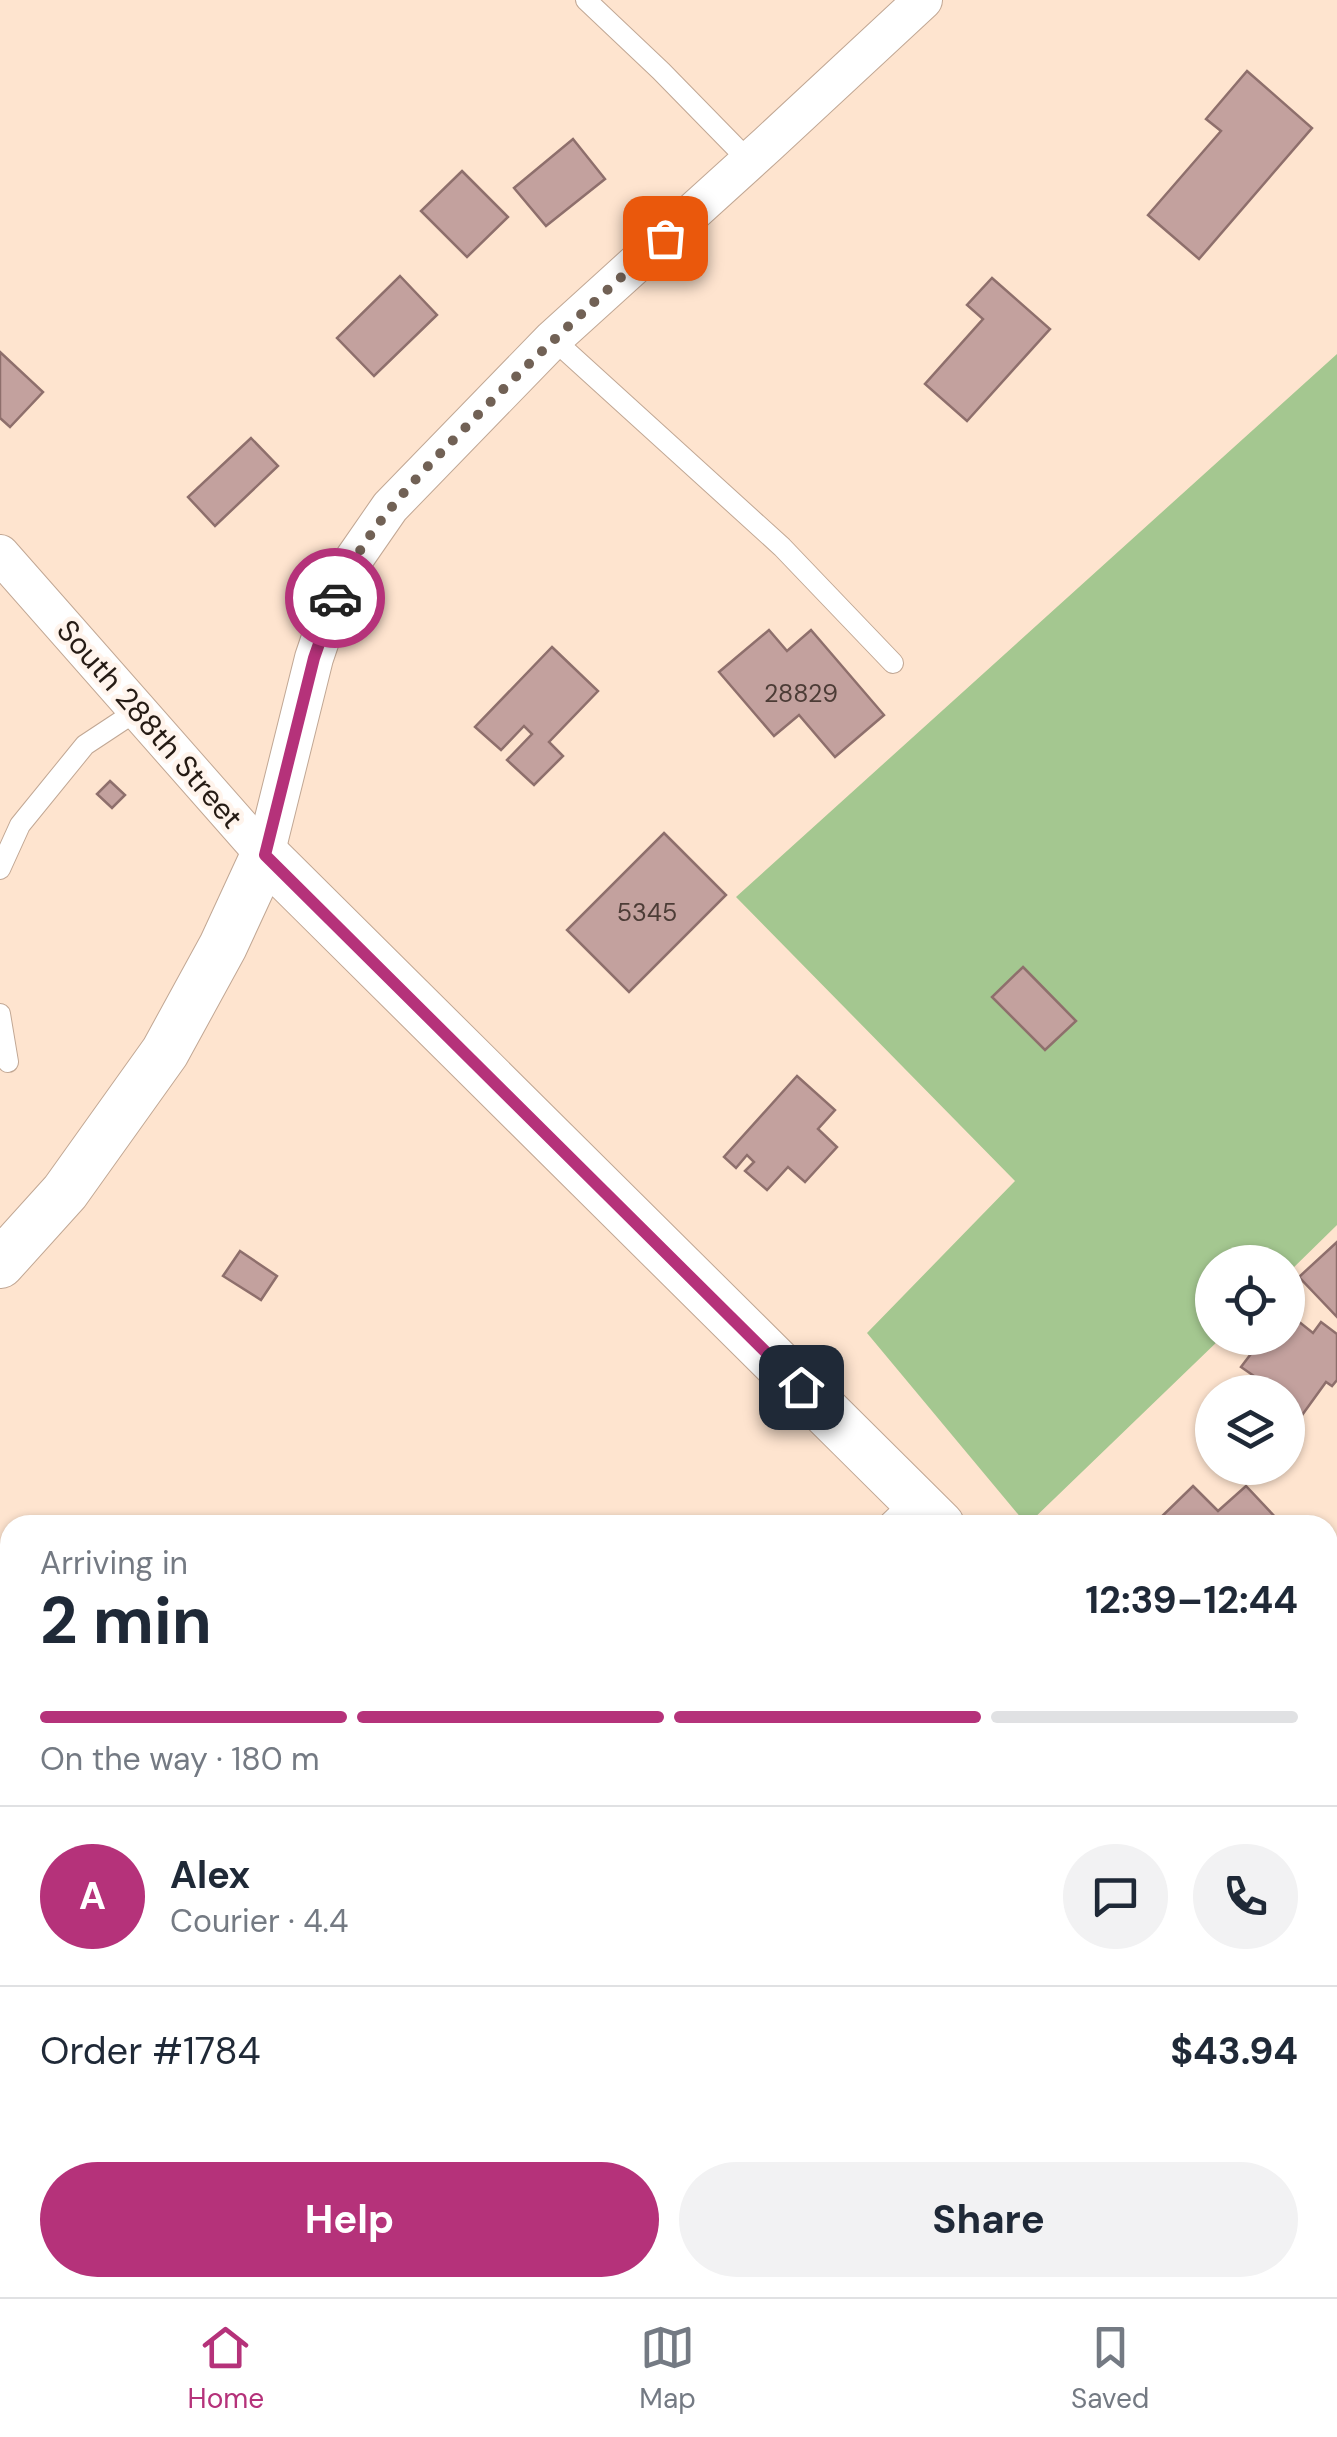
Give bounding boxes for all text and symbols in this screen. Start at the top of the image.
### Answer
pin [623,196,708,281]
icon: bag [638,211,693,266]
courier [285,548,385,648]
icon: car [308,571,363,626]
street label: South 288th Street [48,611,252,837]
house number: 28829 [764,677,838,710]
house number: 5345 [617,896,677,929]
map controls [1195,1245,1305,1485]
button: locate [1195,1245,1305,1355]
pin [759,1345,844,1430]
icon: home [774,1360,829,1415]
button: layers [1195,1375,1305,1485]
text: Arriving in [40,1542,188,1584]
text: 12:39–12:44 [1085,1575,1298,1625]
text: 2 min [40,1579,212,1663]
text: On the way · 180 m [40,1738,320,1780]
button: chat [1063,1844,1168,1949]
button: phone [1193,1844,1298,1949]
text: Alex [170,1850,250,1900]
text: A [79,1871,106,1921]
text: Courier · 4.4 [170,1900,348,1942]
text: Order #1784 [40,2026,261,2076]
text: $43.94 [1170,2026,1298,2076]
button: Help [40,2162,659,2277]
button: Share [679,2162,1298,2277]
tab: Home [188,2320,264,2417]
tab: Map [639,2320,696,2417]
tab: Saved [1071,2320,1149,2417]

